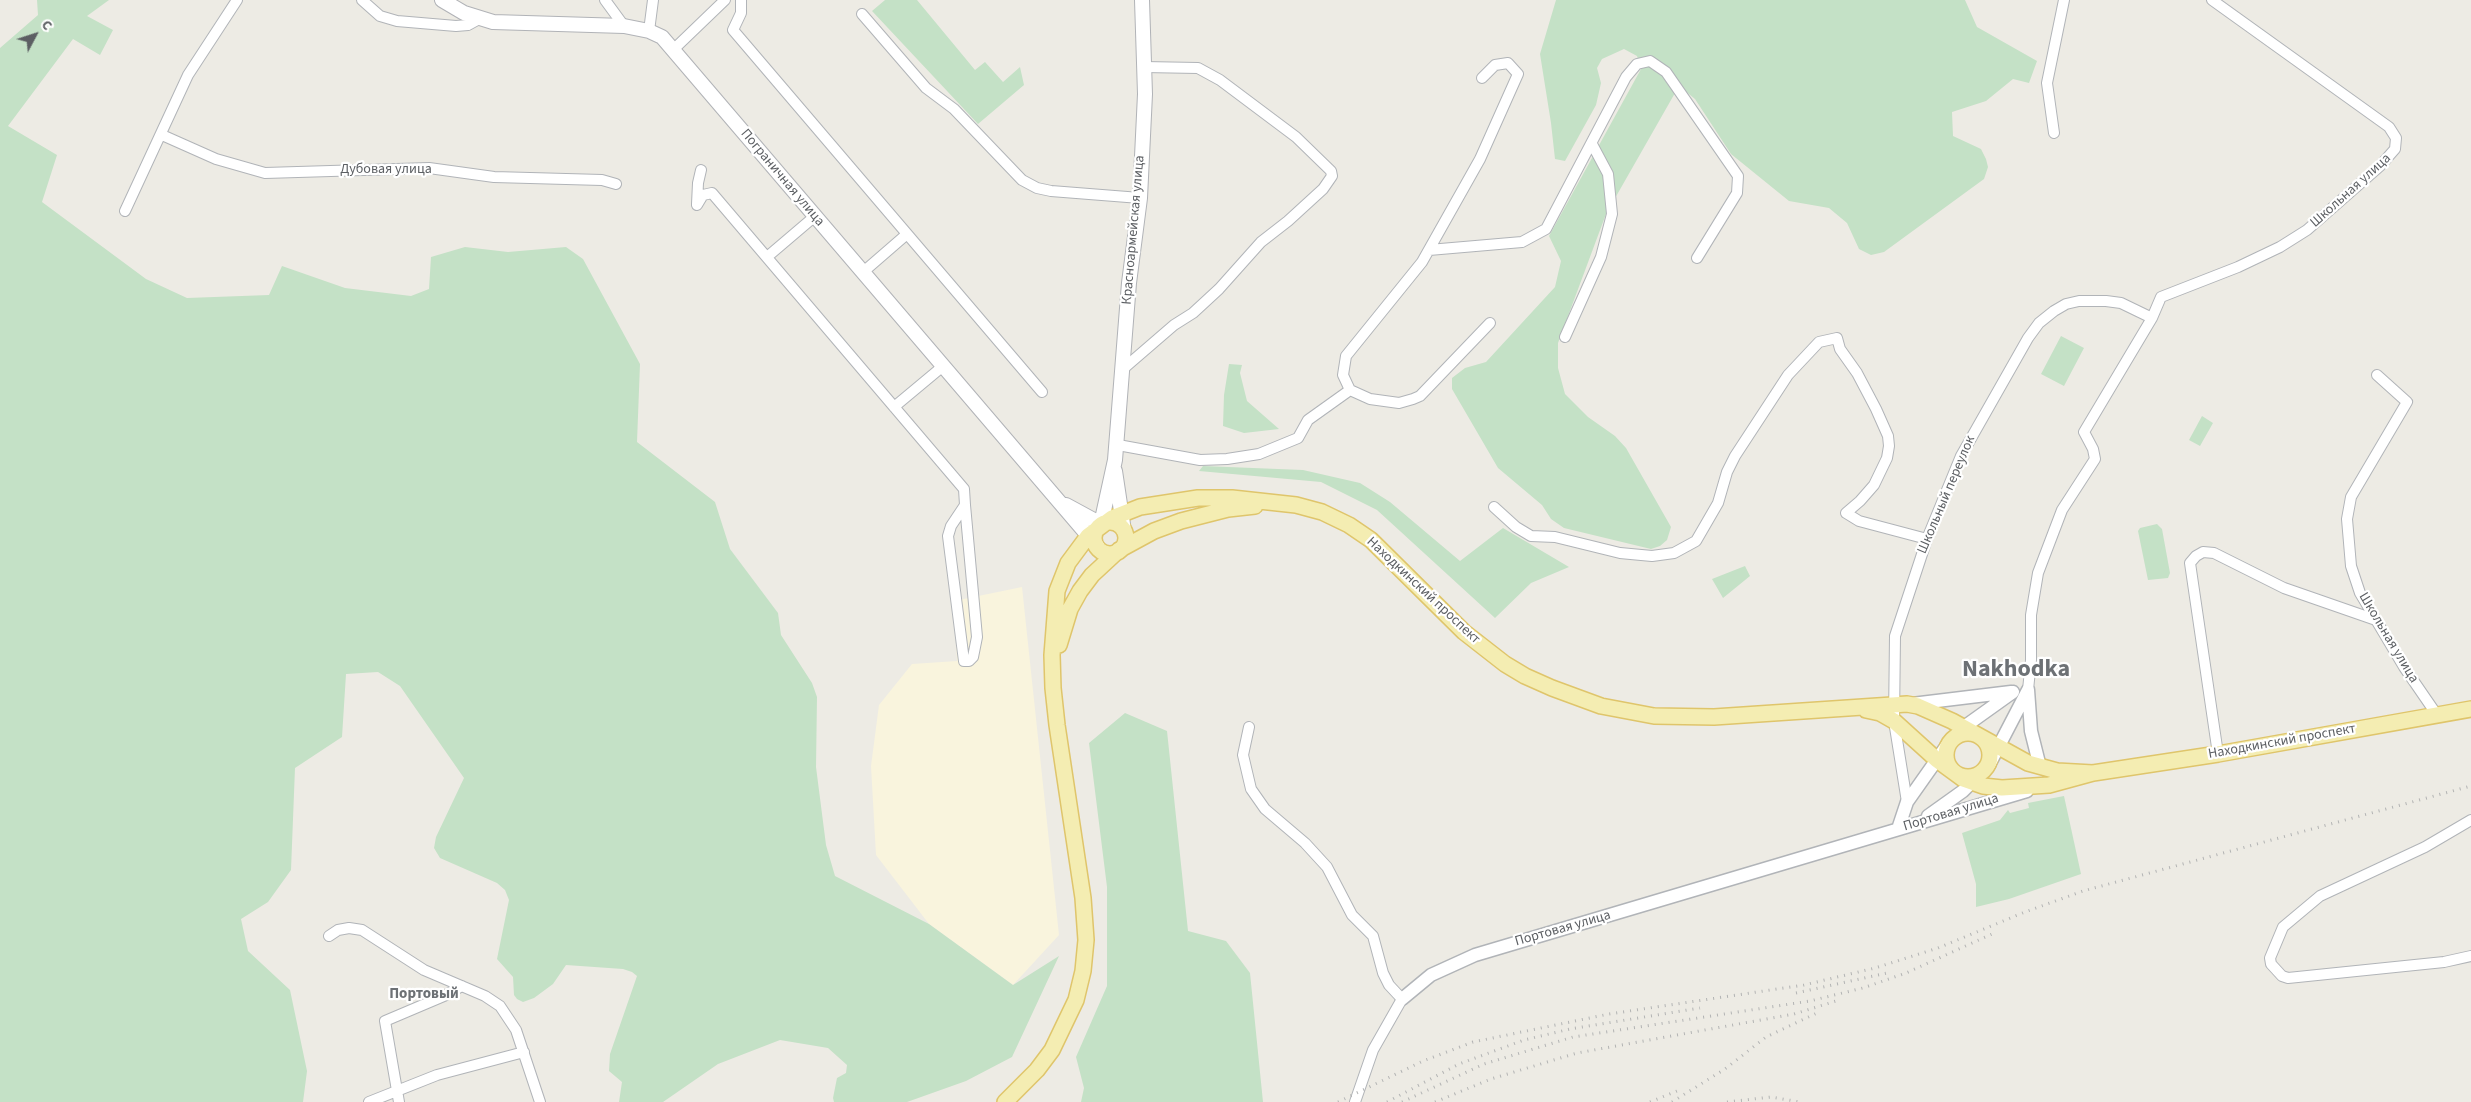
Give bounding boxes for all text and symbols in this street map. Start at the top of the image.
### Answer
north arrow [10,10,60,60]
text: С [36,16,57,35]
street label: Пограничная улица [736,126,828,230]
street label: Школьная улица [2307,150,2395,232]
street label: Красноармейская улица [1119,155,1149,305]
street label: Дубовая улица [340,162,432,178]
street label: Школьный переулок [1915,433,1979,557]
street label: Находкинский проспект [1363,534,1483,648]
street label: Школьная улица [2354,590,2422,686]
district label: Nakhodka [1962,657,2070,685]
street label: Находкинский проспект [2207,721,2357,763]
street label: Портовая улица [1901,791,2001,835]
street label: Портовая улица [1513,907,1613,951]
district label: Портовый [389,986,459,1004]

